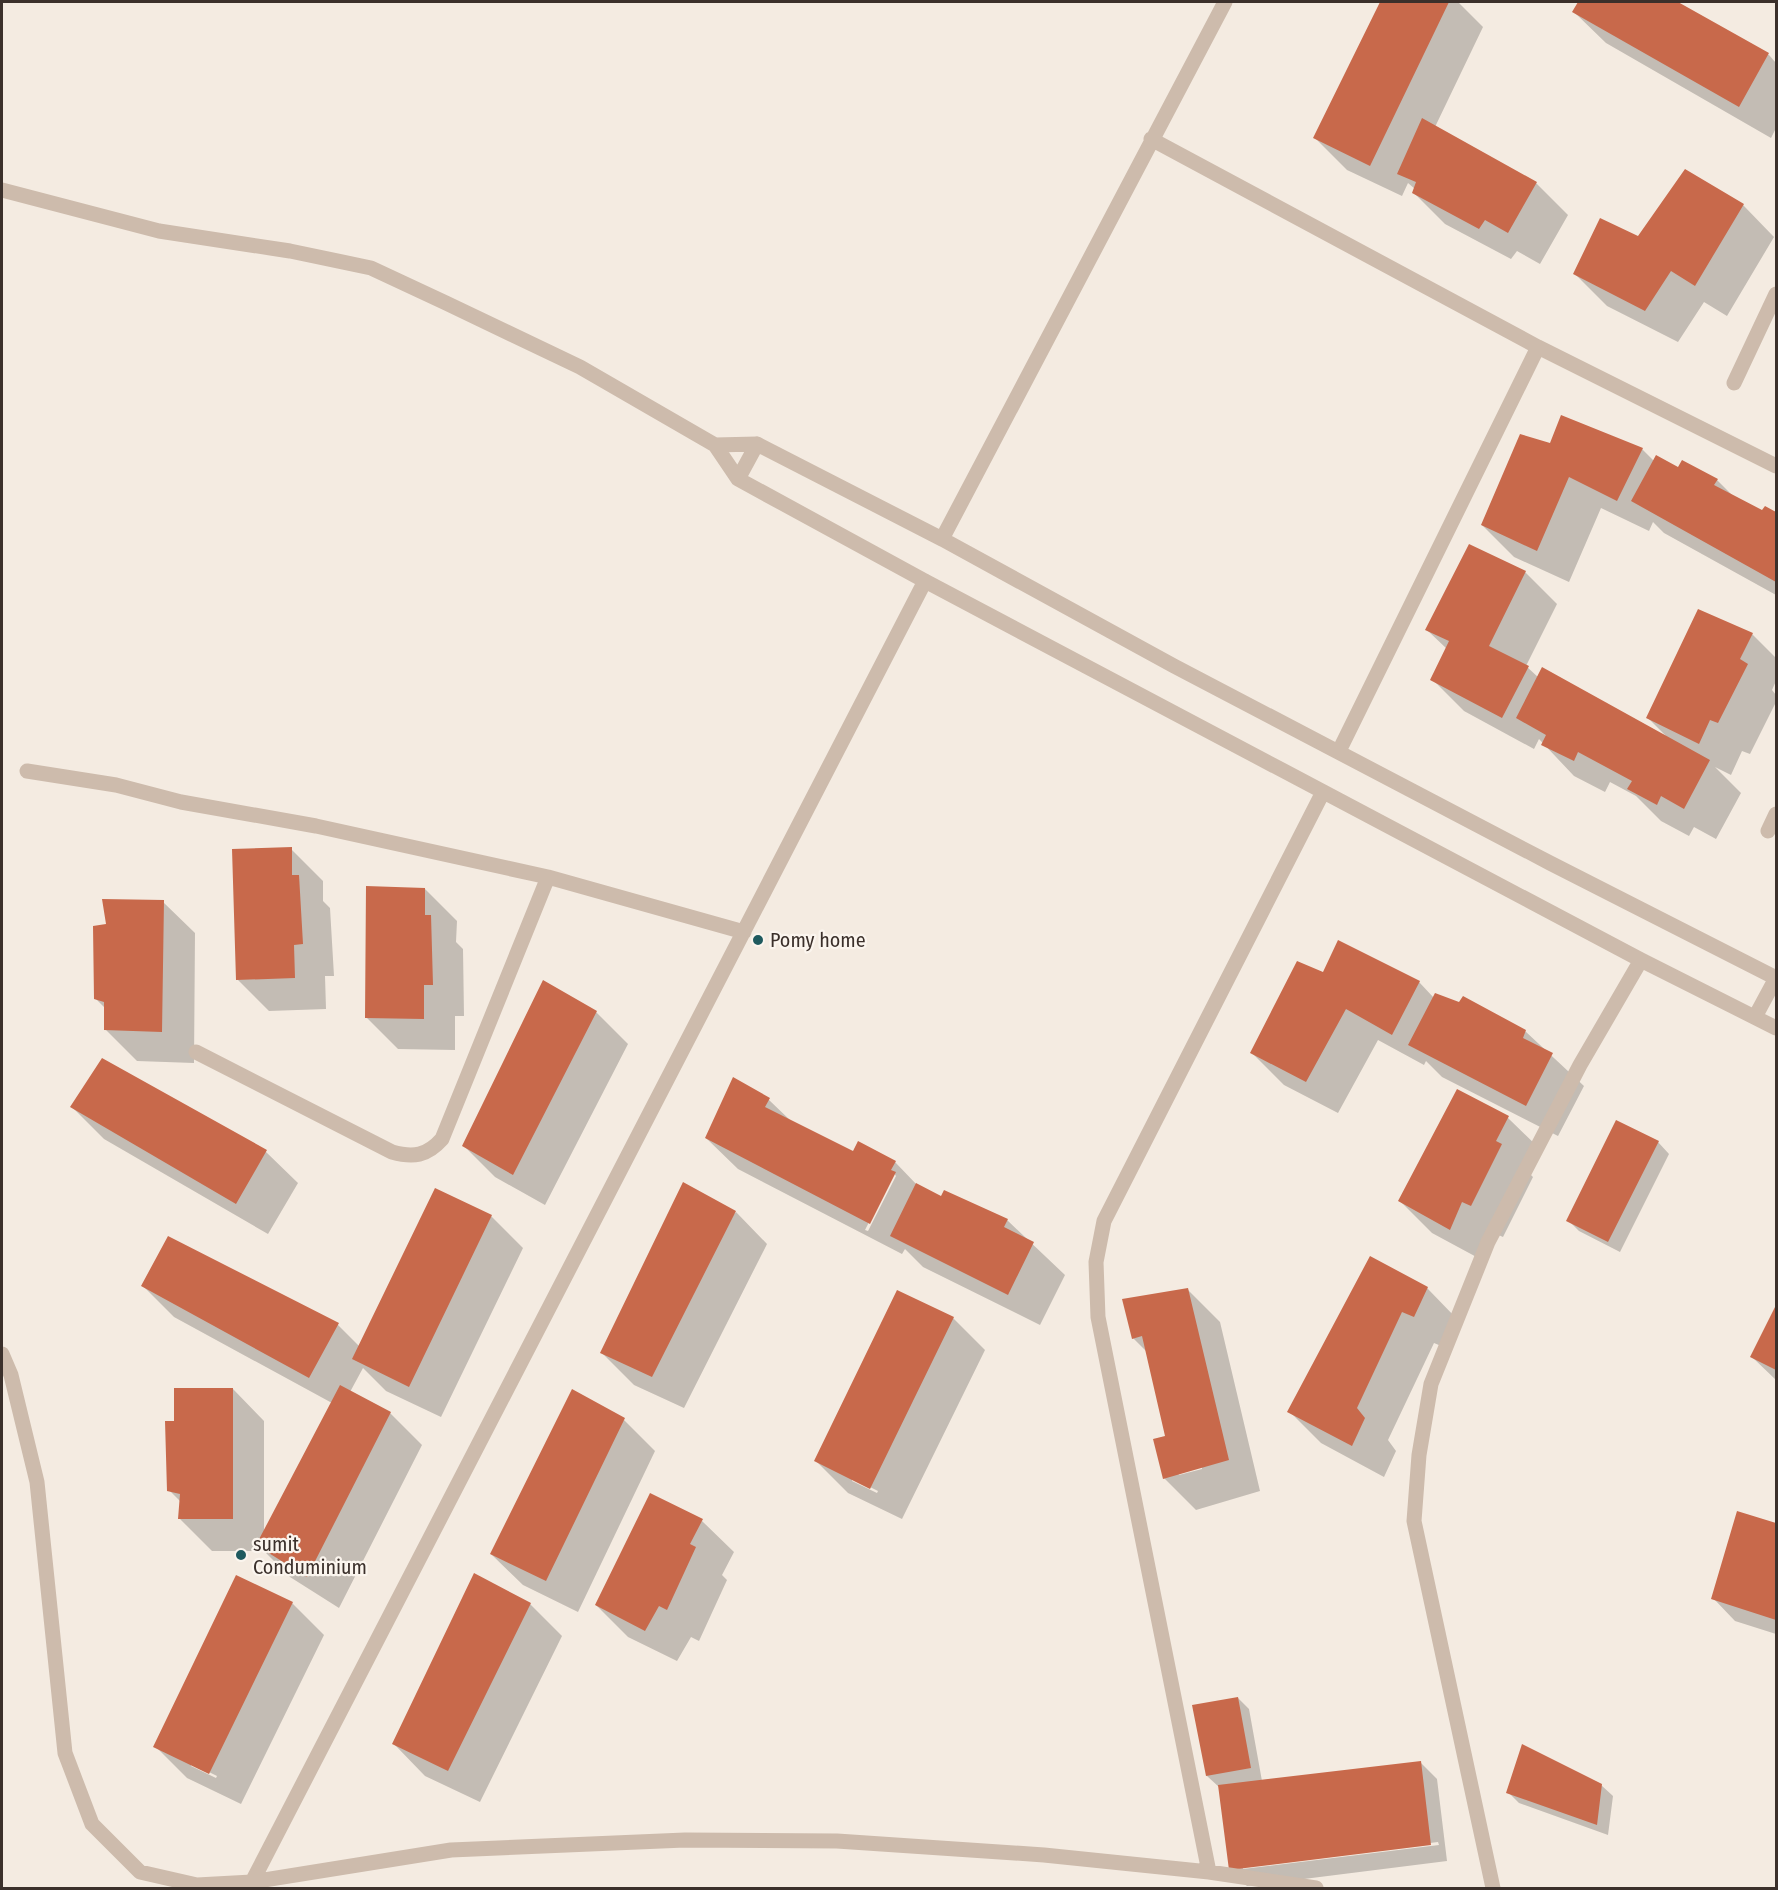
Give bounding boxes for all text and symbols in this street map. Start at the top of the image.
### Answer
place label: Pomy home [770,928,866,952]
marker: Pomy home [751,933,765,947]
place label: sumit Conduminium [253,1532,367,1579]
marker: sumit Conduminium [234,1548,248,1562]

